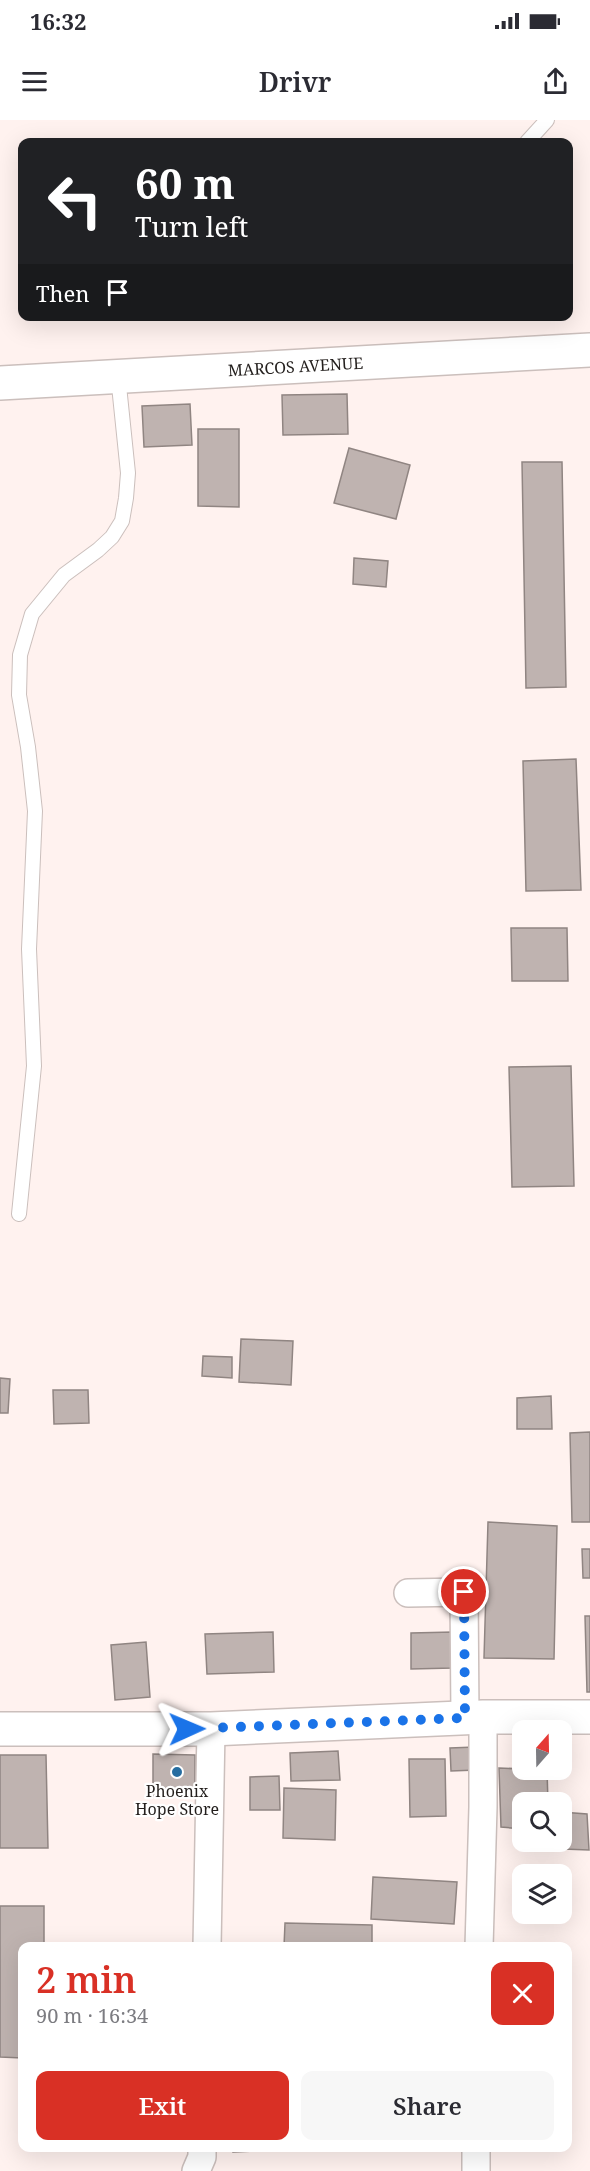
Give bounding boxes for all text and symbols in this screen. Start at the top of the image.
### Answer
text: 16:32 [30,6,86,36]
text: Drivr [259,63,331,100]
icon: menu [18,65,51,98]
icon: share [539,65,572,98]
text: 60 m [135,154,235,211]
icon: left [36,162,114,240]
text: Turn left [135,208,248,245]
icon: arrive [101,276,134,309]
text: Then [36,278,89,308]
street label: MARCOS AVENUE [227,352,364,381]
pin [438,1566,489,1617]
icon: arrive [447,1575,480,1608]
position arrow [155,1697,219,1761]
north arrow [512,1720,572,1780]
map controls [512,1720,572,1924]
marker: Phoenix Hope Store [170,1765,184,1779]
place label: Phoenix Hope Store [135,1780,219,1820]
button: search [512,1792,572,1852]
button: layers [512,1864,572,1924]
text: 2 min [36,1955,137,2004]
button: close [491,1962,554,2025]
text: 90 m · 16:34 [36,2002,148,2029]
button: Exit [36,2071,289,2140]
button: Share [301,2071,554,2140]

